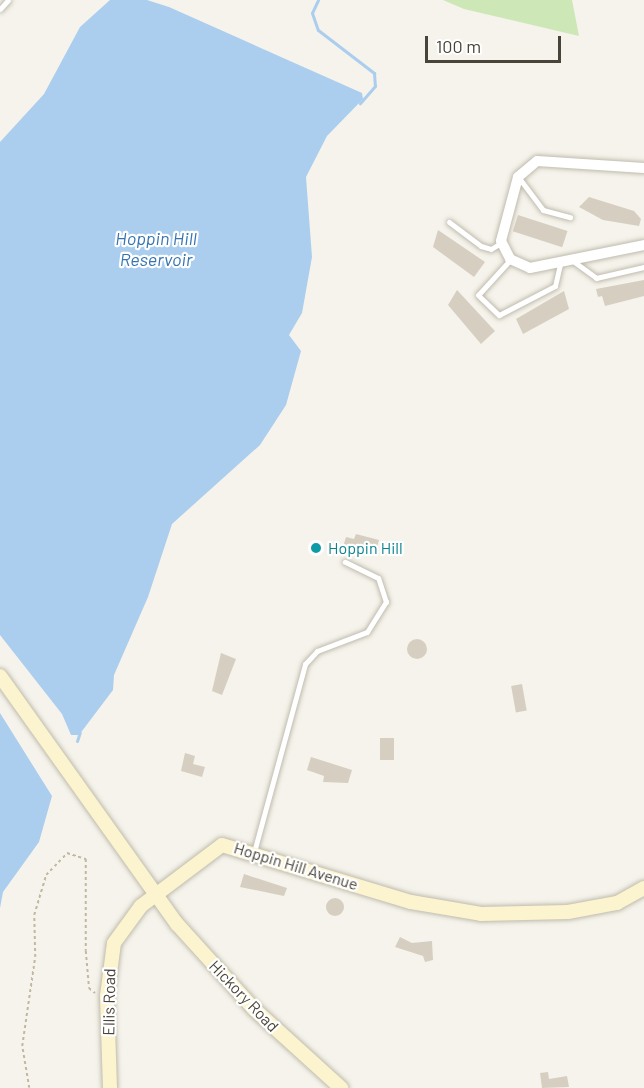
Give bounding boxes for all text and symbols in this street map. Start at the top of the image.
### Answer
scale bar [428,24,564,62]
text: 100 m [436,35,481,57]
water label: Hoppin Hill Reservoir [115,228,197,270]
place label: Hoppin Hill [328,538,403,558]
marker: Hoppin Hill [309,541,323,555]
street label: Hoppin Hill Avenue [232,838,360,894]
street label: Hickory Road [205,956,283,1036]
street label: Ellis Road [99,968,119,1036]

